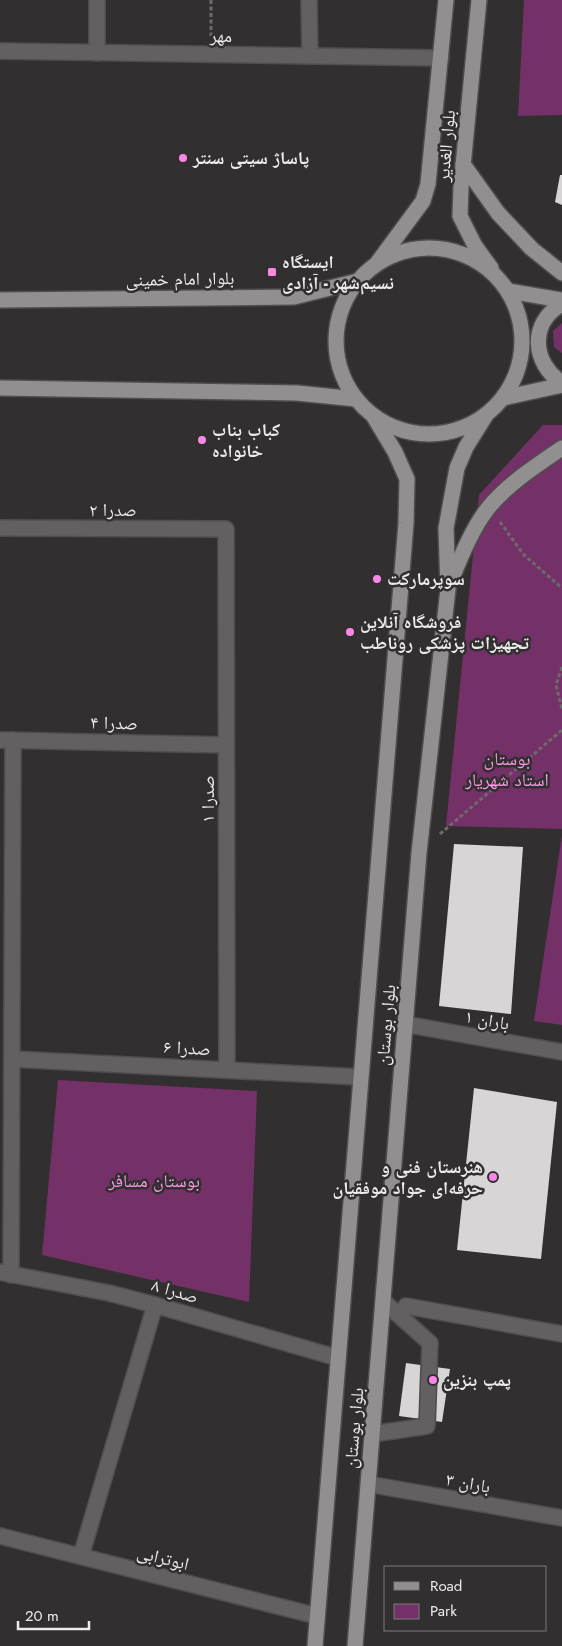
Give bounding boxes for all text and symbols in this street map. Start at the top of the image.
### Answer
street label: مهر [209,23,232,49]
street label: بلوار الغدیر [430,109,462,184]
place label: پاساژ سیتی سنتر [192,145,309,171]
marker: پاساژ سیتی سنتر [177,152,189,164]
place label: ایستگاه نسیم‌شهر - آزادی [282,249,394,296]
street label: بلوار امام خمینی [125,265,235,293]
marker: ایستگاه نسیم‌شهر - آزادی [266,266,278,278]
place label: کباب بناب خانواده [212,417,280,464]
marker: کباب بناب خانواده [196,434,208,446]
street label: صدرا ۲ [89,497,137,523]
place label: سوپرمارکت [387,566,465,592]
marker: سوپرمارکت [371,573,383,585]
place label: فروشگاه آنلاین تجهیزات پزشکی روناطب [360,609,529,656]
marker: فروشگاه آنلاین تجهیزات پزشکی روناطب [344,626,356,638]
street label: صدرا ۴ [90,710,138,736]
park label: بوستان استاد شهریار [464,746,549,793]
street label: صدرا ۱ [195,775,221,823]
street label: بلوار بوستان [370,983,402,1067]
street label: باران ۱ [463,1003,511,1037]
street label: صدرا ۶ [163,1034,211,1062]
place label: هنرستان فنی و حرفه‌ای جواد موفقیان [332,1154,483,1201]
park label: بوستان مسافر [107,1168,200,1194]
marker: هنرستان فنی و حرفه‌ای جواد موفقیان [487,1171,499,1183]
street label: صدرا ۸ [149,1272,201,1310]
place label: پمپ بنزین [443,1367,511,1393]
marker: پمپ بنزین [427,1374,439,1386]
street label: بلوار بوستان [338,1386,370,1470]
street label: باران ۳ [444,1466,492,1500]
street label: ابوترابی [134,1539,192,1577]
legend [384,1566,547,1631]
text: Road [430,1575,462,1597]
scale bar [18,1598,89,1630]
text: Park [430,1600,457,1622]
text: 20 m [25,1605,59,1627]

